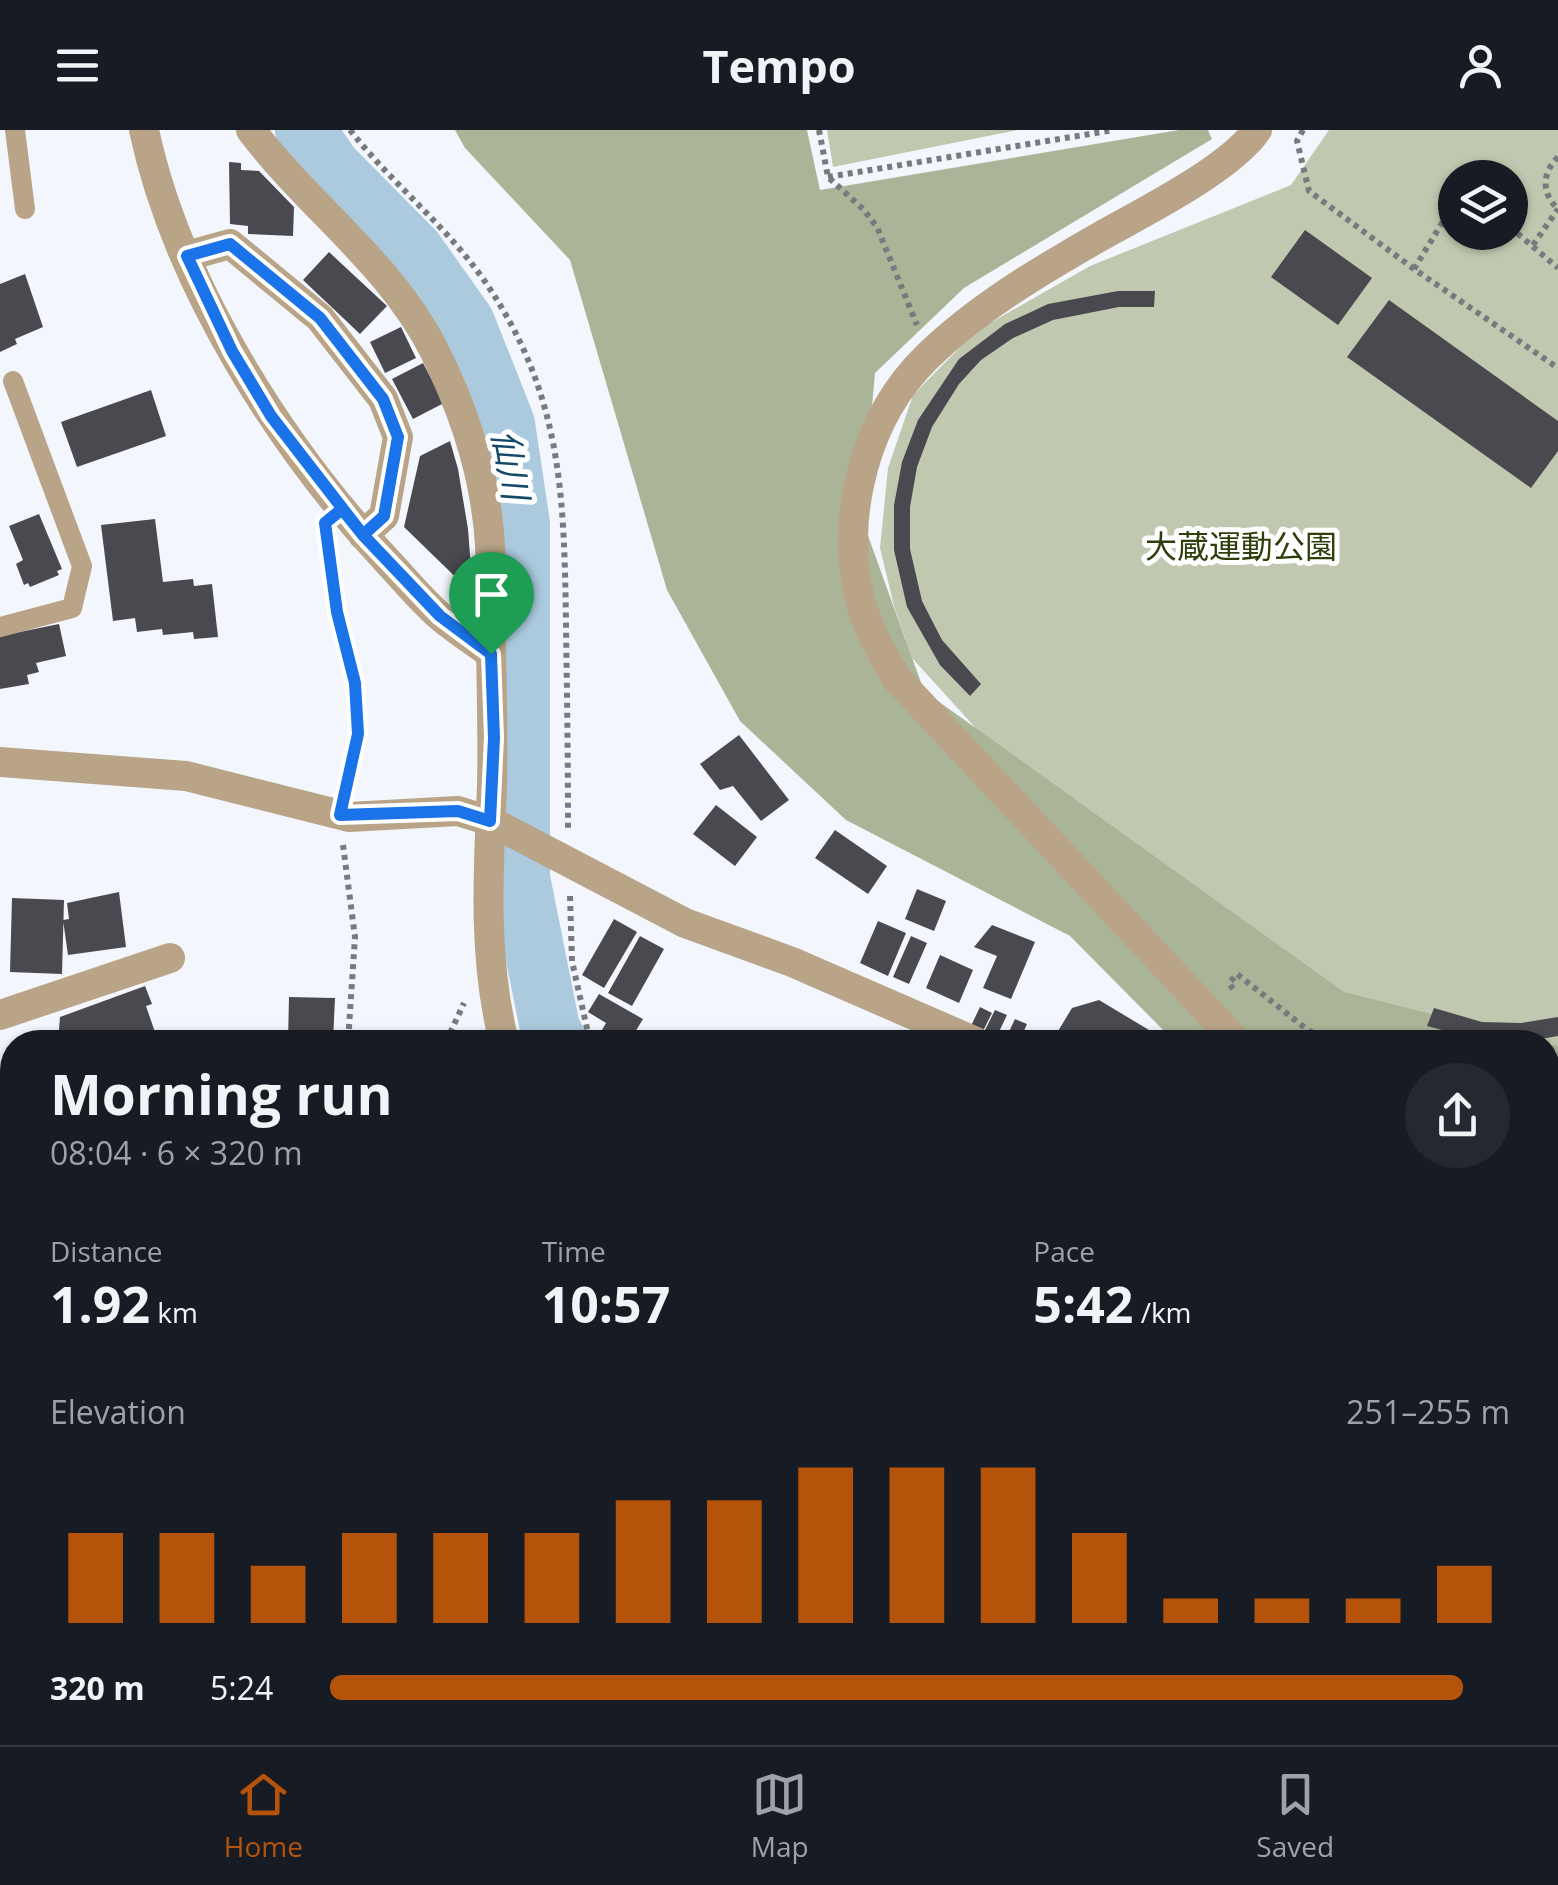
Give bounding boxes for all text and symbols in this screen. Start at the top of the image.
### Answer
text: Tempo [702,35,856,96]
icon: menu [50,38,105,93]
icon: person [1453,38,1508,93]
map controls [1438,160,1528,250]
button: layers [1438,160,1528,250]
water label: 仙川 [482,426,541,507]
park label: 大蔵運動公園 [1145,524,1337,567]
pin [449,552,534,655]
icon: arrive [464,567,519,622]
text: Morning run [50,1056,393,1131]
button: share [1405,1063,1510,1168]
text: 08:04 · 6 × 320 m [50,1131,303,1174]
text: Distance [50,1232,163,1270]
text: Time [542,1232,606,1270]
text: Pace [1033,1232,1095,1270]
text: 1.92 [50,1270,150,1338]
text: 10:57 [542,1270,670,1338]
text: 5:42 [1033,1270,1133,1338]
text: km [150,1293,198,1331]
text: /km [1133,1293,1192,1331]
text: Elevation [50,1390,186,1433]
text: 251–255 m [1346,1390,1510,1433]
text: 320 m [50,1666,145,1709]
text: 5:24 [210,1666,273,1709]
tab: Home [224,1767,303,1865]
tab: Map [751,1767,809,1865]
tab: Saved [1256,1767,1334,1865]

